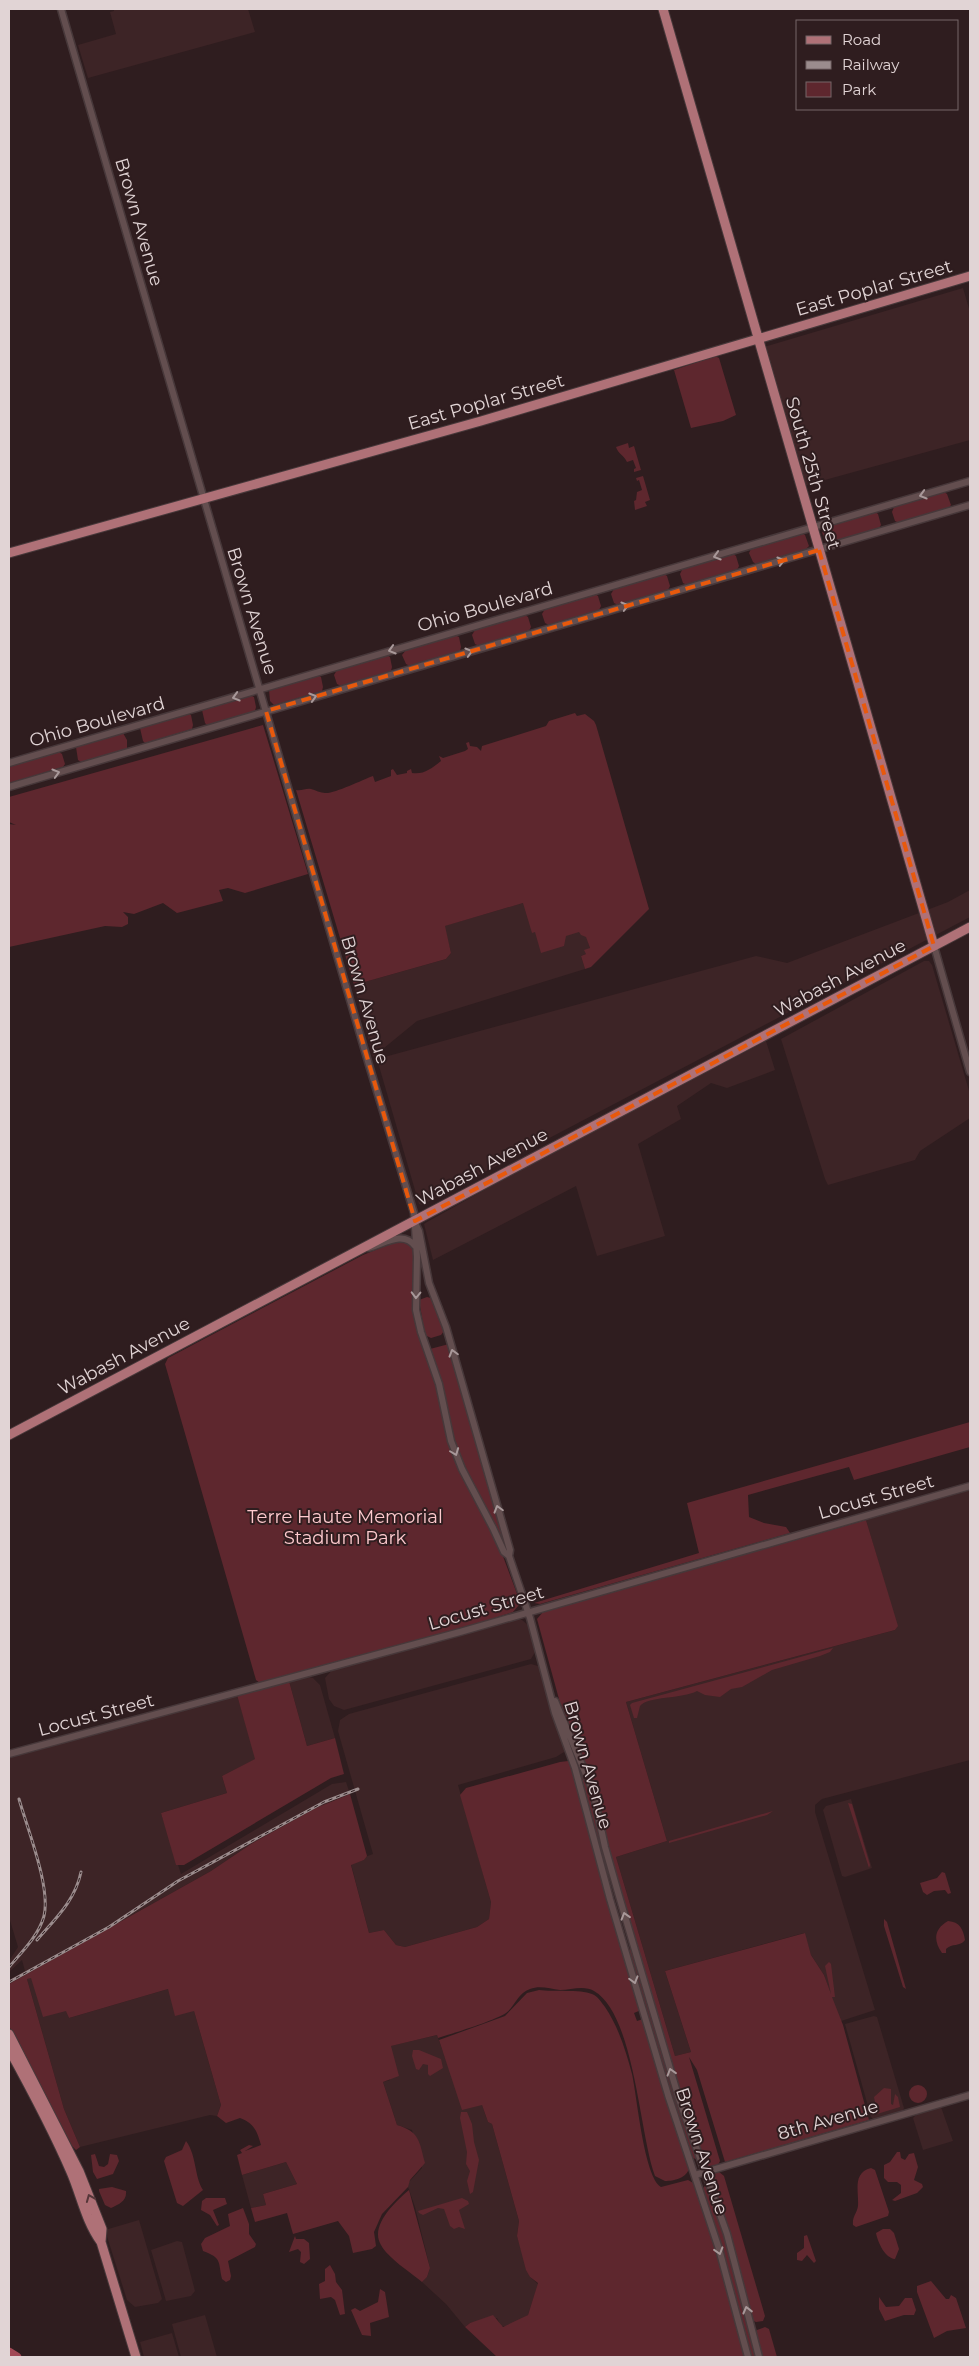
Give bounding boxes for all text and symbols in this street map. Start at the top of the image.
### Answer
legend [796,20,959,110]
text: Road [842,30,881,49]
text: Railway [842,55,900,74]
text: Park [842,80,876,99]
street label: Brown Avenue [110,155,168,289]
street label: East Poplar Street [793,255,955,321]
street label: East Poplar Street [405,369,567,435]
street label: South 25th Street [781,394,845,552]
one-way arrow [920,489,928,499]
street label: Brown Avenue [222,545,282,678]
one-way arrow [714,550,722,560]
one-way arrow [776,556,785,566]
street label: Ohio Boulevard [415,577,555,637]
one-way arrow [620,602,629,612]
one-way arrow [388,645,396,655]
one-way arrow [464,647,473,657]
one-way arrow [232,691,240,701]
street label: Ohio Boulevard [27,692,167,752]
one-way arrow [308,693,317,703]
one-way arrow [51,768,59,778]
street label: Brown Avenue [336,933,394,1067]
street label: Wabash Avenue [770,934,910,1022]
street label: Wabash Avenue [412,1123,552,1211]
one-way arrow [411,1292,421,1300]
street label: Wabash Avenue [54,1312,194,1400]
one-way arrow [449,1350,459,1358]
one-way arrow [449,1448,459,1456]
street label: Locust Street [816,1470,936,1524]
park label: Terre Haute Memorial Stadium Park [247,1506,443,1549]
one-way arrow [493,1506,503,1514]
street label: Locust Street [426,1581,546,1635]
street label: Locust Street [36,1689,156,1741]
street label: Brown Avenue [559,1698,617,1832]
one-way arrow [620,1913,630,1921]
one-way arrow [628,1975,638,1983]
one-way arrow [666,2068,676,2077]
street label: Brown Avenue [671,2085,733,2217]
street label: 8th Avenue [775,2095,881,2145]
one-way arrow [86,2194,97,2203]
one-way arrow [714,2247,724,2255]
one-way arrow [742,2305,753,2314]

